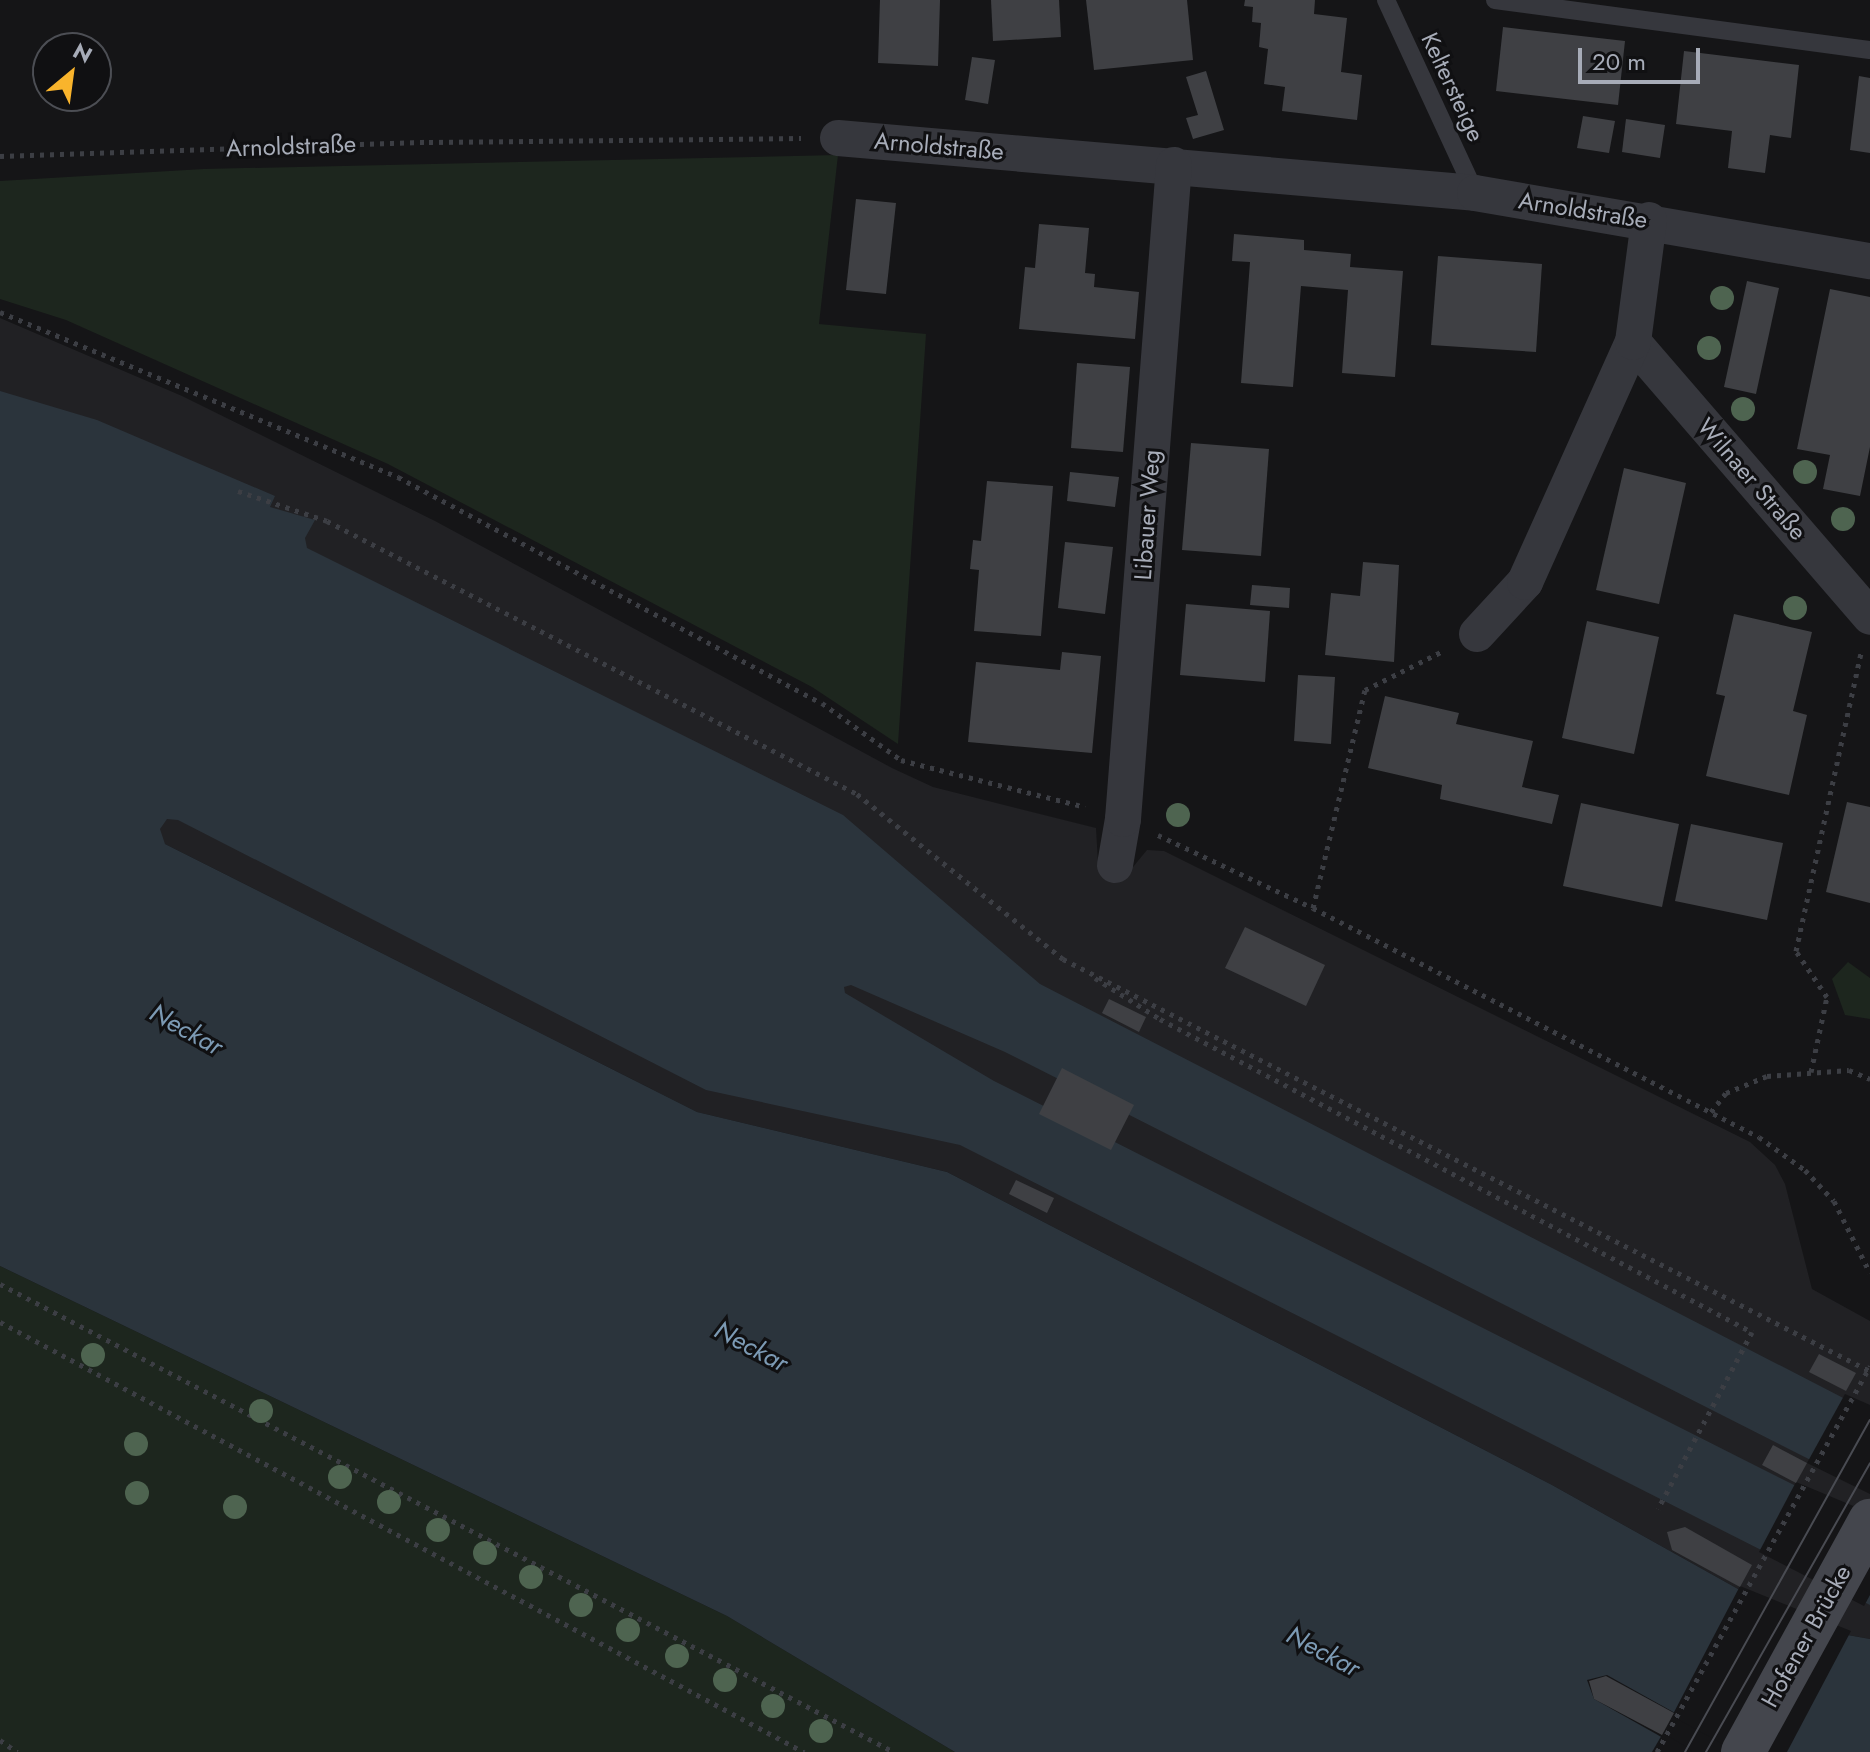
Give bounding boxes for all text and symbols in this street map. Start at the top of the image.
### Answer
street label: Keltersteige [1415,28,1491,146]
north arrow [32,32,112,112]
scale bar [1582,32,1704,82]
text: N [67,35,98,71]
text: 20 m [1592,44,1646,79]
street label: Arnoldstraße [873,126,1005,166]
street label: Arnoldstraße [225,129,357,163]
street label: Arnoldstraße [1516,186,1650,234]
street label: Wilnaer Straße [1691,412,1813,546]
street label: Libauer Weg [1128,449,1166,581]
water label: Neckar [144,997,228,1063]
water label: Neckar [709,1315,793,1379]
street label: Hofener Brücke [1755,1560,1857,1712]
water label: Neckar [1281,1620,1365,1684]

